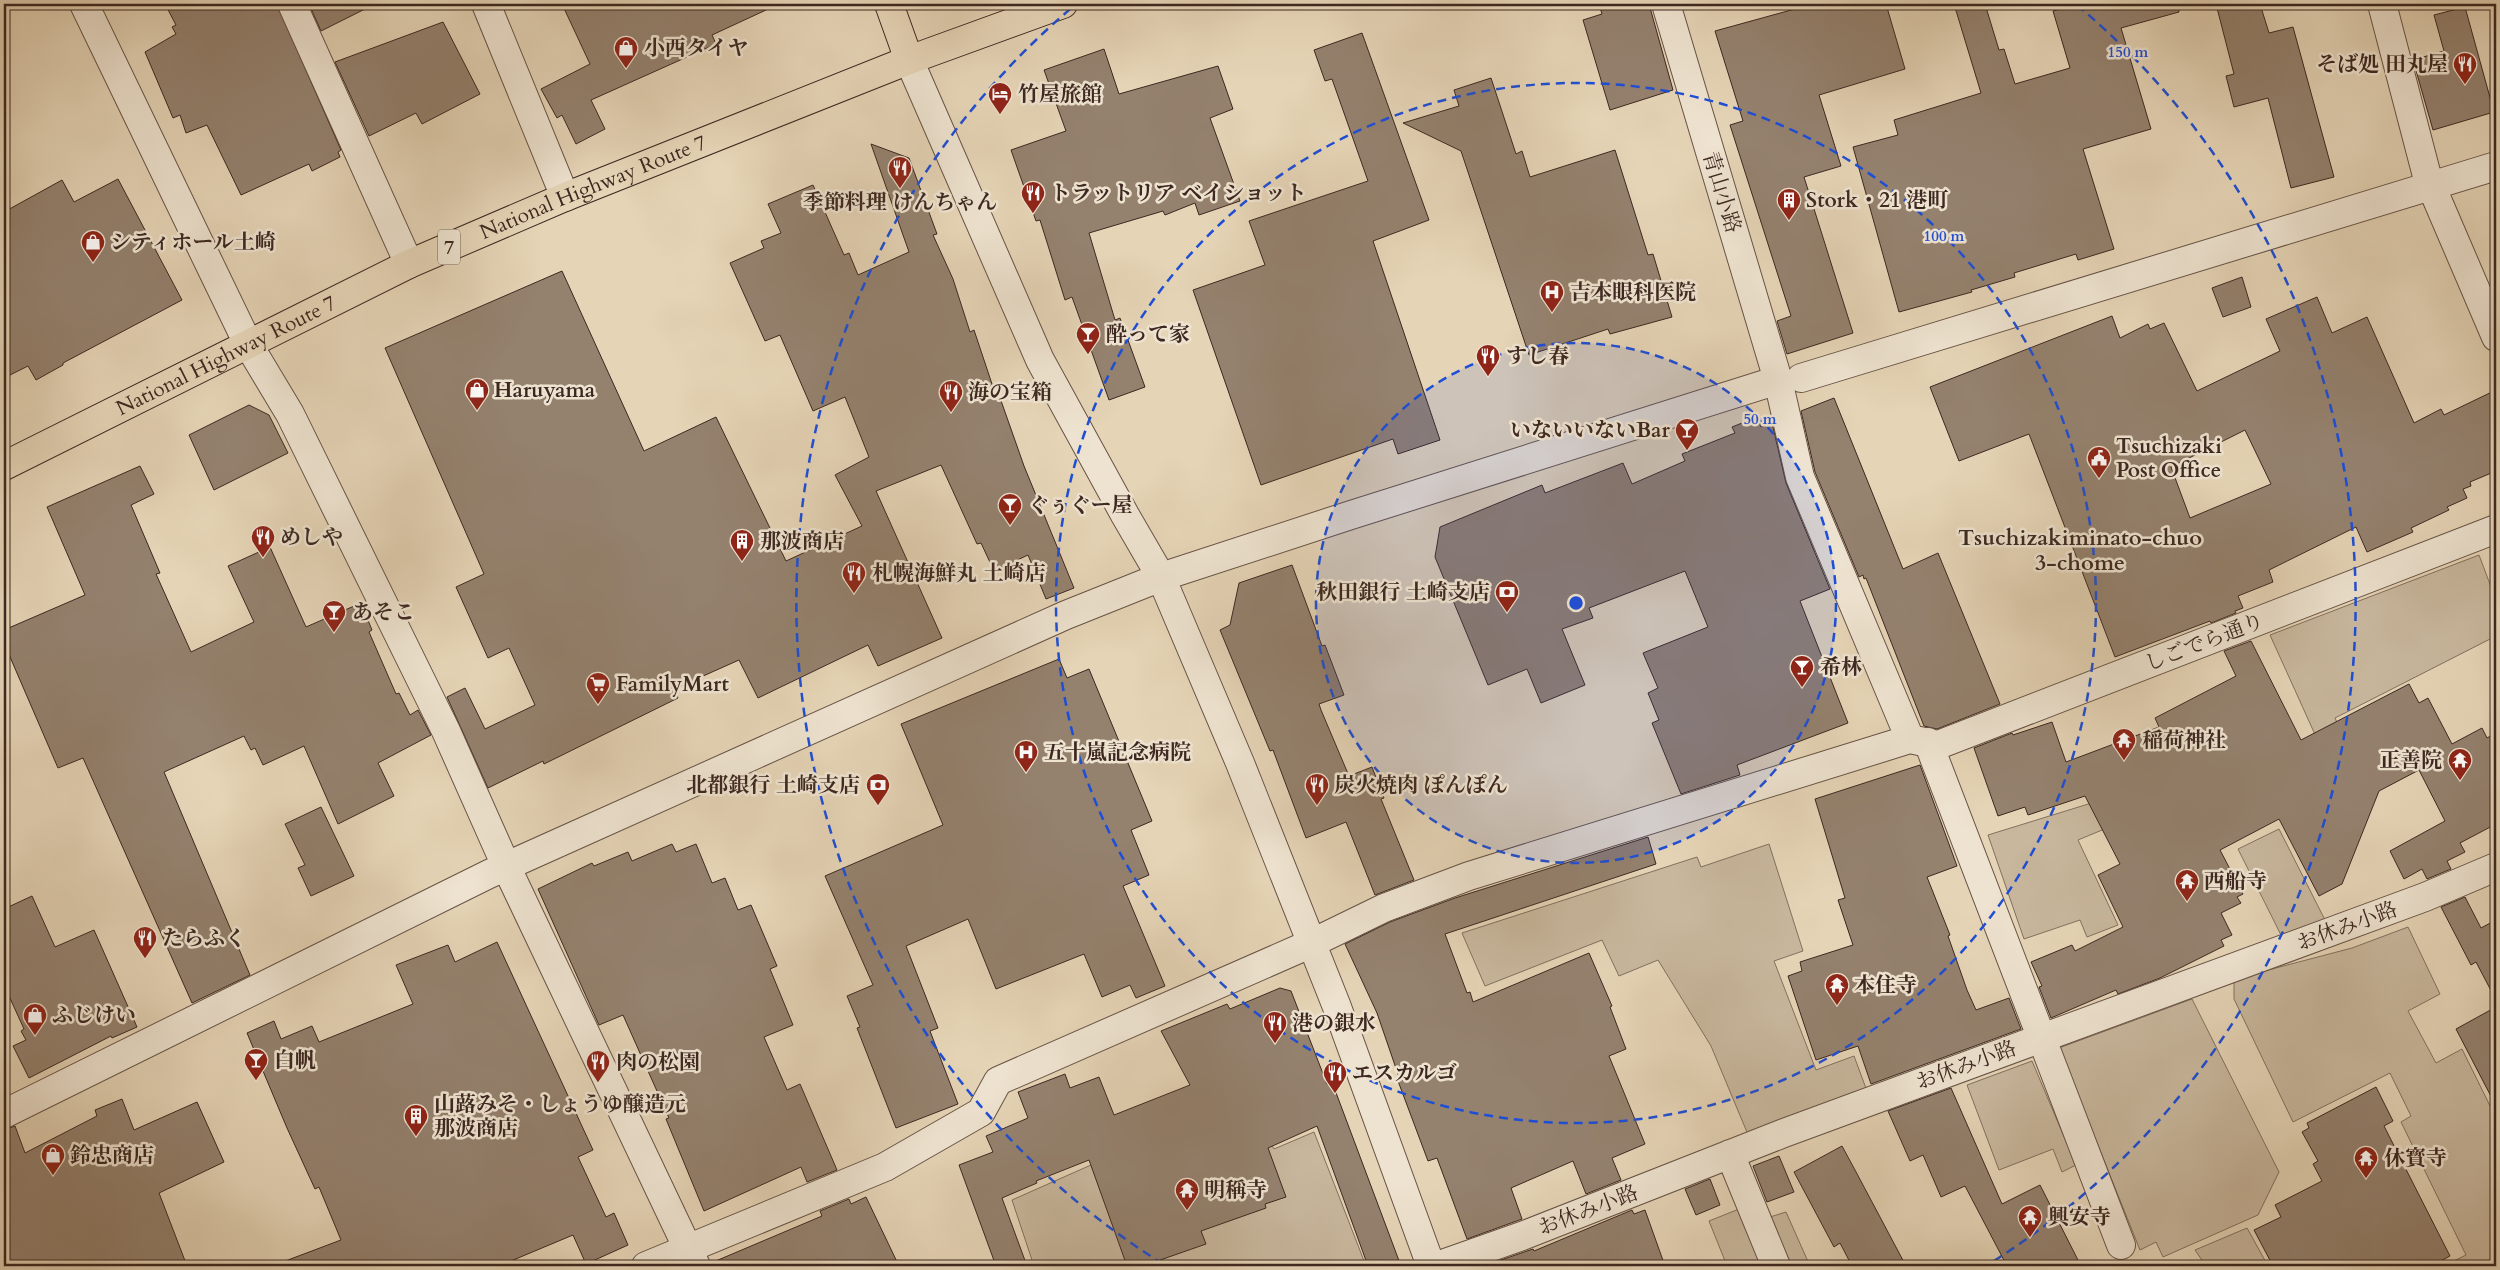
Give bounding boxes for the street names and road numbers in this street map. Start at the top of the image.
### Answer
street label: National Highway Route 7 [475,128,711,247]
street label: 青山小路 [1695,148,1748,237]
road number: 7 [438,230,460,264]
street label: National Highway Route 7 [111,289,341,423]
street label: しごでら通り [2140,606,2268,679]
street label: お休み小路 [2293,895,2401,958]
street label: お休み小路 [1912,1034,2020,1097]
street label: お休み小路 [1534,1178,1642,1243]

